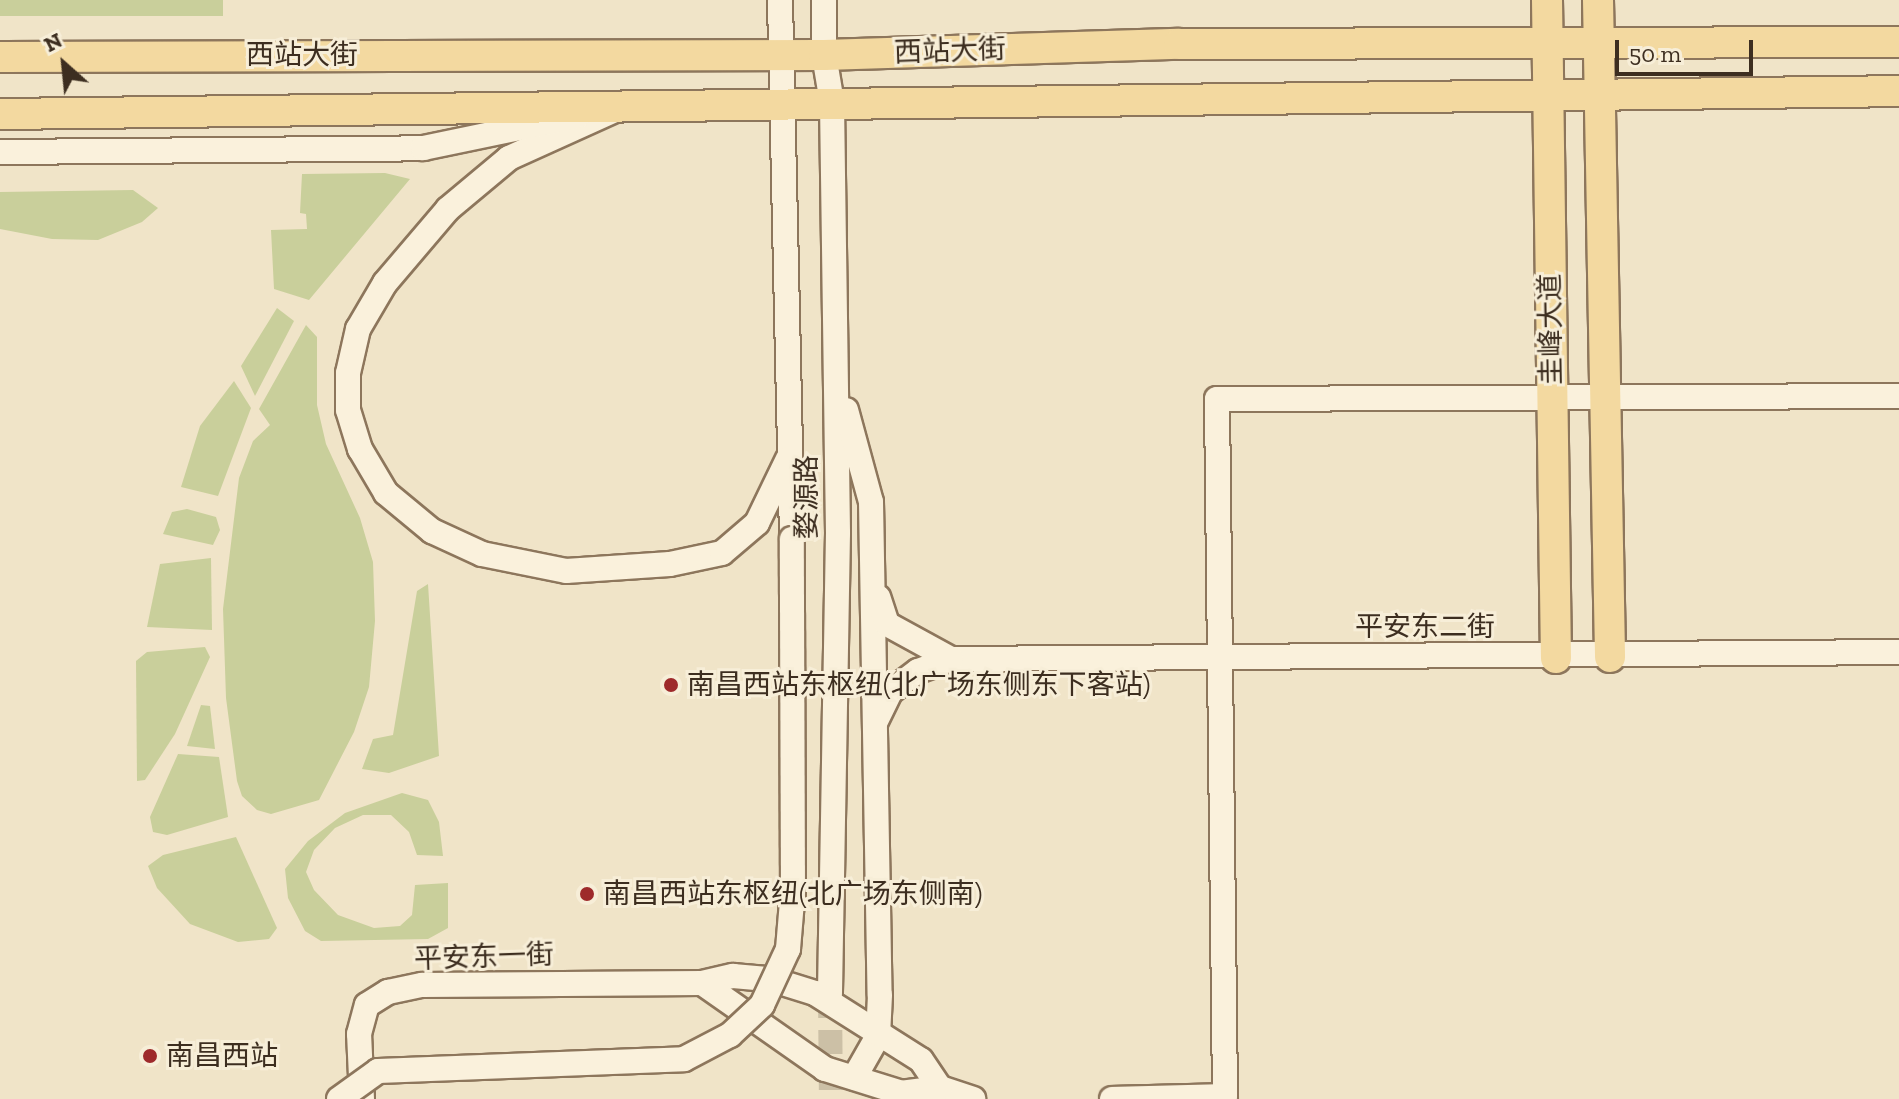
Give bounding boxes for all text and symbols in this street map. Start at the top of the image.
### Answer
north arrow [24,24,104,104]
scale bar [1619,24,1757,74]
text: N [39,26,66,58]
street label: 西站大街 [893,32,1007,70]
street label: 西站大街 [246,38,358,72]
text: 50 m [1629,39,1681,68]
street label: 圭峰大道 [1533,273,1569,385]
street label: 婺源路 [790,455,824,539]
street label: 平安东二街 [1355,610,1495,644]
place label: 南昌西站东枢纽(北广场东侧东下客站) [687,668,1150,702]
marker: 南昌西站东枢纽(北广场东侧东下客站) [662,676,680,694]
place label: 南昌西站东枢纽(北广场东侧南) [603,877,982,911]
marker: 南昌西站东枢纽(北广场东侧南) [578,885,596,903]
street label: 平安东一街 [413,938,555,976]
place label: 南昌西站 [166,1039,278,1073]
marker: 南昌西站 [141,1047,159,1065]

